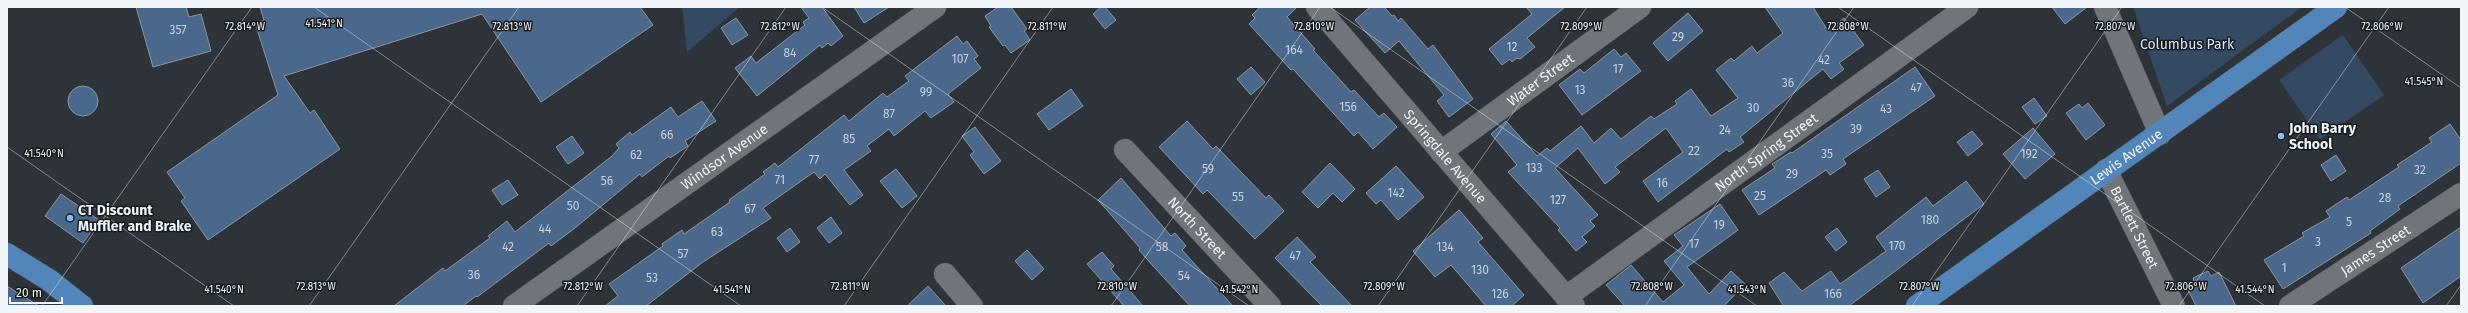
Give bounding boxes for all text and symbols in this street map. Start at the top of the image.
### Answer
text: 41.541°N [305,18,343,30]
text: 72.814°W [225,21,266,33]
text: 72.813°W [492,21,533,33]
text: 72.812°W [760,21,801,33]
text: 72.811°W [1028,21,1067,33]
text: 72.810°W [1294,21,1335,33]
text: 72.809°W [1560,21,1602,33]
text: 72.808°W [1827,21,1870,33]
text: 72.807°W [2095,21,2136,33]
text: 72.806°W [2361,21,2403,33]
house number: 357 [169,23,187,37]
house number: 29 [1672,30,1684,44]
park label: Columbus Park [2140,36,2235,53]
house number: 12 [1506,40,1518,54]
house number: 164 [1285,43,1304,57]
house number: 84 [784,46,797,60]
street label: Water Street [1504,49,1578,110]
house number: 107 [952,52,968,66]
house number: 42 [1818,53,1830,67]
house number: 17 [1613,62,1623,76]
house number: 36 [1782,76,1794,90]
text: 41.545°N [2405,76,2443,88]
house number: 47 [1910,81,1922,95]
house number: 13 [1574,83,1586,97]
house number: 99 [920,85,932,99]
house number: 156 [1339,100,1357,114]
house number: 30 [1747,101,1760,115]
house number: 43 [1880,102,1892,116]
street label: Springdale Avenue [1400,106,1490,207]
house number: 87 [883,107,895,121]
street label: North Spring Street [1711,109,1822,195]
street label: Windsor Avenue [678,120,771,193]
place label: John Barry School [2288,120,2357,153]
house number: 39 [1850,122,1862,136]
house number: 24 [1719,123,1732,137]
street label: Lewis Avenue [2087,125,2166,188]
house number: 66 [661,128,673,142]
marker: John Barry School [2276,131,2286,141]
house number: 85 [843,132,855,146]
house number: 22 [1688,144,1700,158]
house number: 35 [1821,147,1833,161]
house number: 192 [2020,147,2038,161]
text: 41.540°N [24,148,64,160]
house number: 62 [630,148,642,162]
house number: 77 [809,153,819,167]
house number: 133 [1525,161,1543,175]
house number: 59 [1202,162,1214,176]
house number: 32 [2414,163,2426,177]
house number: 29 [1786,167,1798,181]
house number: 71 [775,173,785,187]
house number: 56 [601,174,613,188]
house number: 16 [1656,176,1668,190]
street label: Bartlett Street [2107,183,2163,272]
house number: 142 [1387,186,1405,200]
house number: 25 [1754,189,1766,203]
house number: 55 [1232,190,1244,204]
house number: 28 [2379,191,2392,205]
street label: North Street [1164,193,1231,263]
house number: 127 [1550,193,1566,207]
house number: 50 [567,199,580,213]
place label: CT Discount Muffler and Brake [78,202,192,235]
house number: 67 [744,202,756,216]
marker: CT Discount Muffler and Brake [65,213,75,223]
house number: 180 [1921,213,1940,227]
house number: 5 [2346,215,2352,229]
house number: 19 [1713,218,1725,232]
street label: James Street [2337,221,2414,279]
house number: 44 [539,222,552,236]
house number: 63 [711,225,723,239]
house number: 3 [2315,235,2321,249]
house number: 17 [1689,237,1699,251]
house number: 170 [1888,239,1906,253]
house number: 42 [502,240,514,254]
house number: 58 [1156,240,1169,254]
house number: 134 [1436,240,1454,254]
house number: 57 [677,247,689,261]
house number: 47 [1289,249,1301,263]
house number: 1 [2281,261,2287,275]
house number: 130 [1471,263,1489,277]
house number: 36 [468,268,480,282]
house number: 54 [1178,269,1191,283]
house number: 53 [646,271,658,285]
scale bar [10,279,62,305]
text: 72.813°W [296,281,337,293]
text: 72.812°W [563,281,604,293]
text: 72.811°W [831,281,870,293]
text: 72.810°W [1097,281,1138,293]
text: 72.809°W [1363,281,1405,293]
text: 72.808°W [1631,281,1674,293]
text: 72.807°W [1899,281,1940,293]
text: 72.806°W [2165,281,2207,293]
text: 41.540°N [204,284,244,296]
text: 41.541°N [713,284,751,296]
text: 41.542°N [1220,284,1258,296]
text: 41.543°N [1728,284,1766,296]
text: 41.544°N [2235,284,2275,296]
text: 20 m [16,286,42,300]
house number: 126 [1491,287,1509,301]
house number: 166 [1824,287,1842,301]

